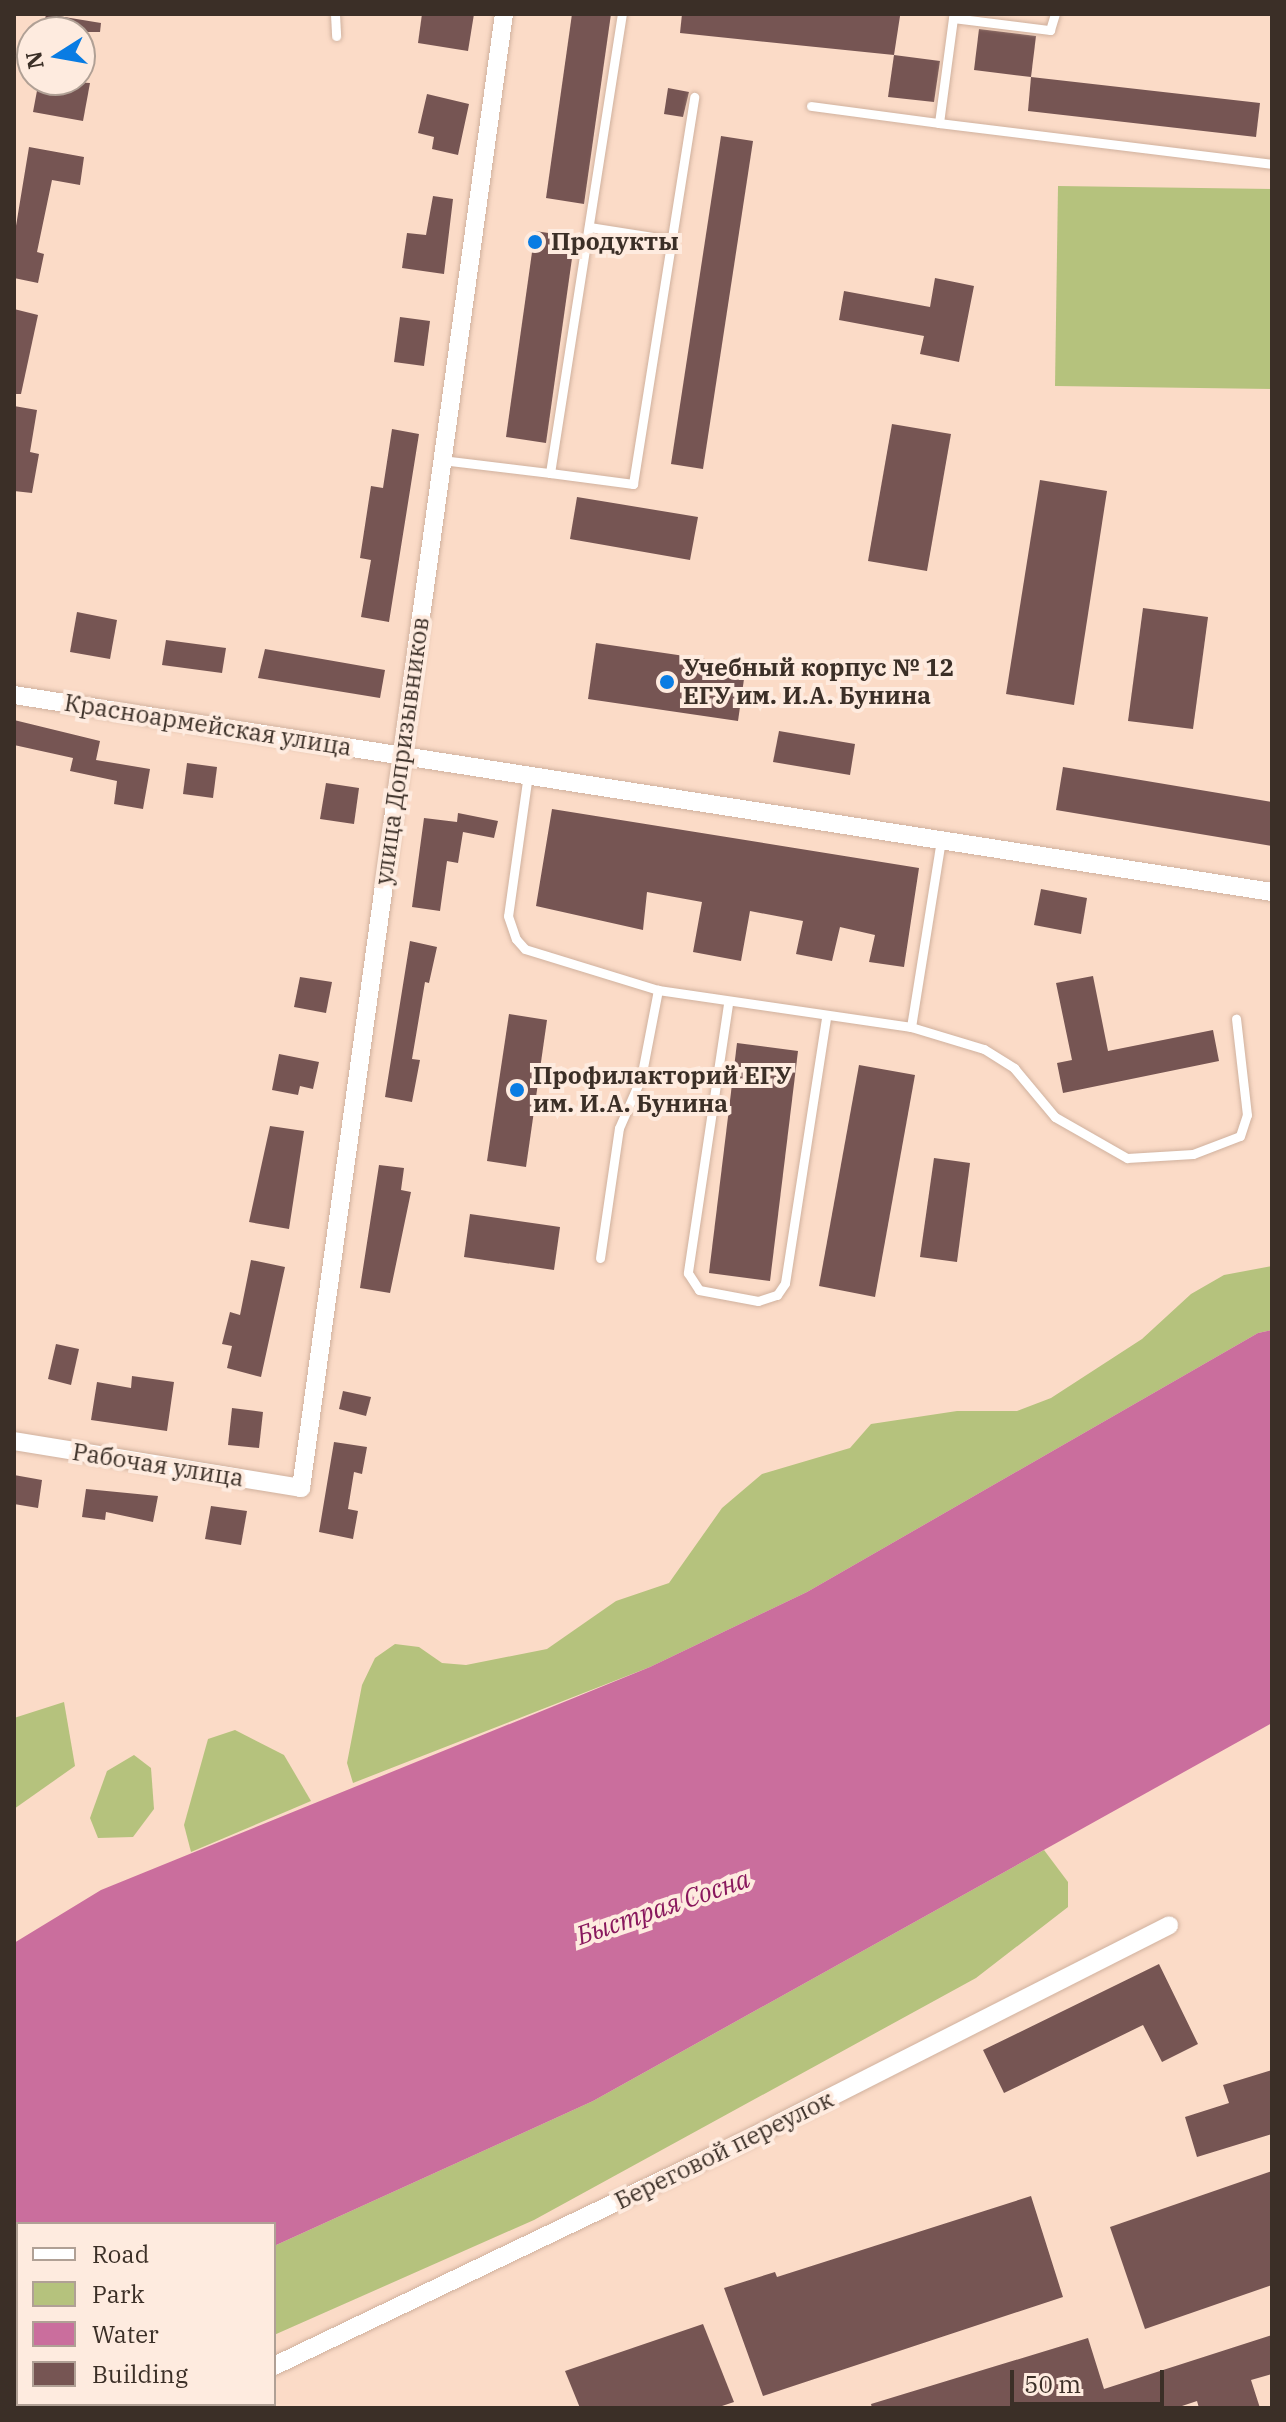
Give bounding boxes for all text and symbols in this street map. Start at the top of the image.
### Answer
north arrow [16,16,96,96]
text: N [18,49,50,72]
place label: Продукты [551,228,679,256]
marker: Продукты [526,233,544,251]
street label: улица Допризывников [369,615,435,887]
place label: Учебный корпус № 12 ЕГУ им. И.А. Бунина [683,654,954,710]
marker: Учебный корпус № 12 ЕГУ им. И.А. Бунина [658,673,676,691]
street label: Красноармейская улица [62,688,354,762]
place label: Профилакторий ЕГУ им. И.А. Бунина [533,1062,791,1118]
marker: Профилакторий ЕГУ им. И.А. Бунина [508,1081,526,1099]
street label: Рабочая улица [70,1437,246,1493]
water label: Быстрая Сосна [572,1863,754,1951]
street label: Береговой переулок [610,2085,838,2215]
legend [16,2222,276,2406]
text: Road [92,2238,149,2270]
text: Park [92,2278,144,2310]
text: Water [92,2318,159,2350]
scale bar [1014,2354,1168,2404]
text: Building [92,2358,188,2390]
text: 50 m [1024,2368,1081,2400]

